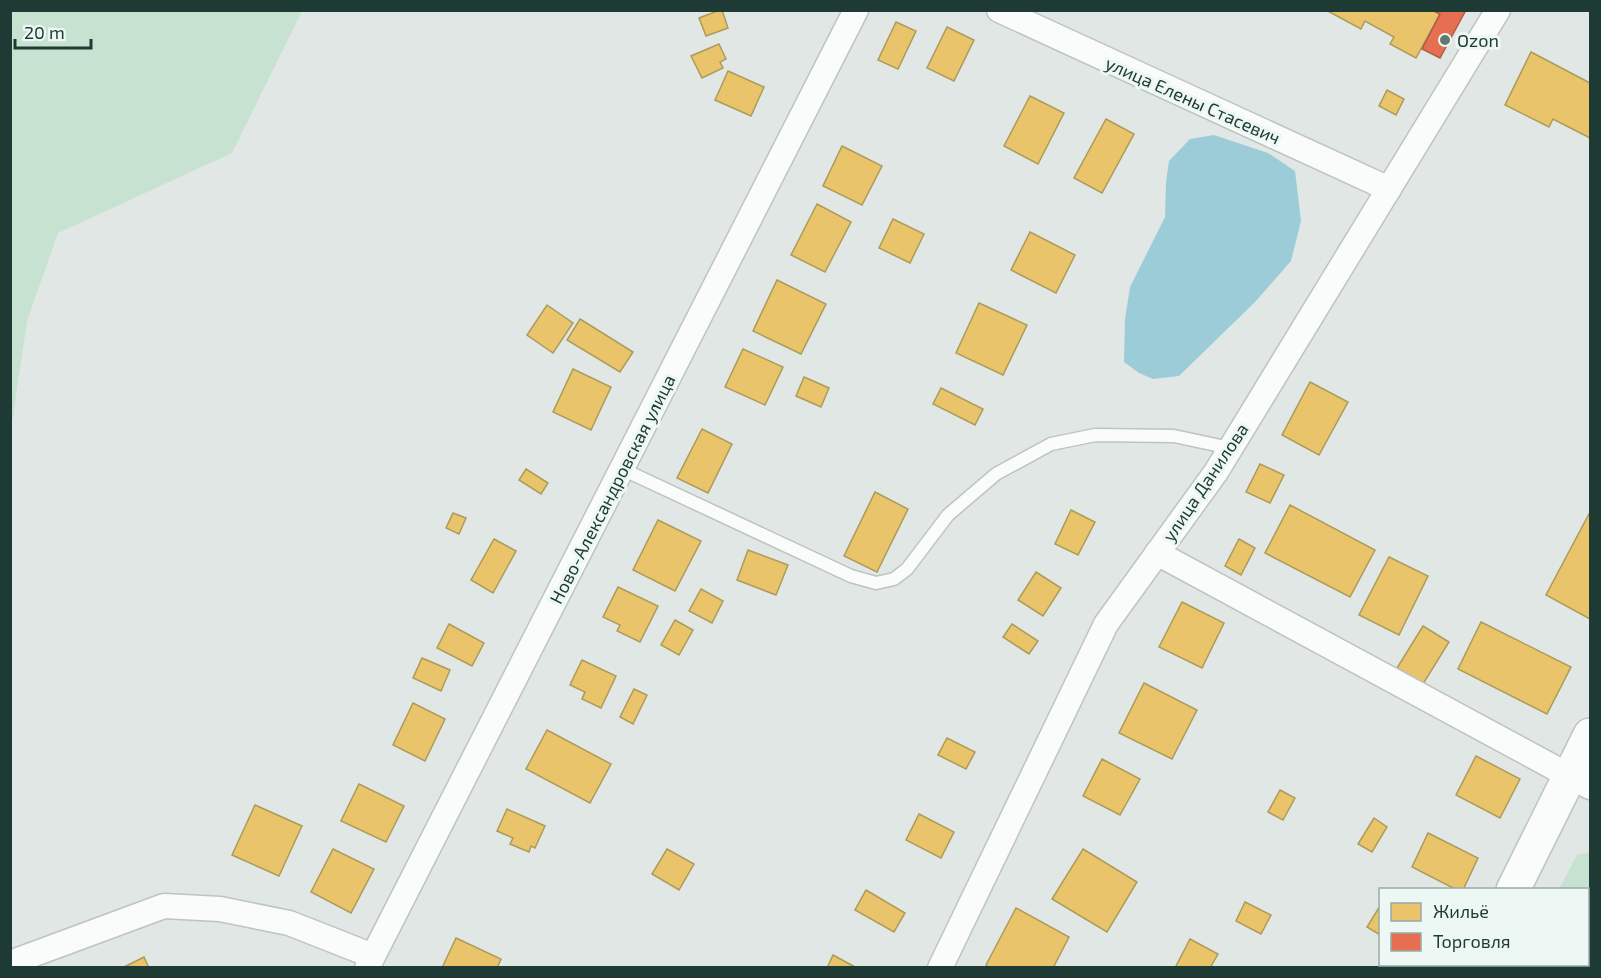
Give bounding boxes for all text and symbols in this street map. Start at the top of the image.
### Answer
scale bar [15,12,92,50]
text: 20 m [24,21,65,43]
place label: Ozon [1457,29,1499,51]
marker: Ozon [1438,33,1452,47]
street label: улица Елены Стасевич [1102,51,1284,149]
street label: Ново-Александровская улица [544,371,680,607]
street label: улица Данилова [1157,419,1253,545]
legend [1379,888,1589,966]
text: Жильё [1433,900,1489,922]
text: Торговля [1433,930,1511,952]

